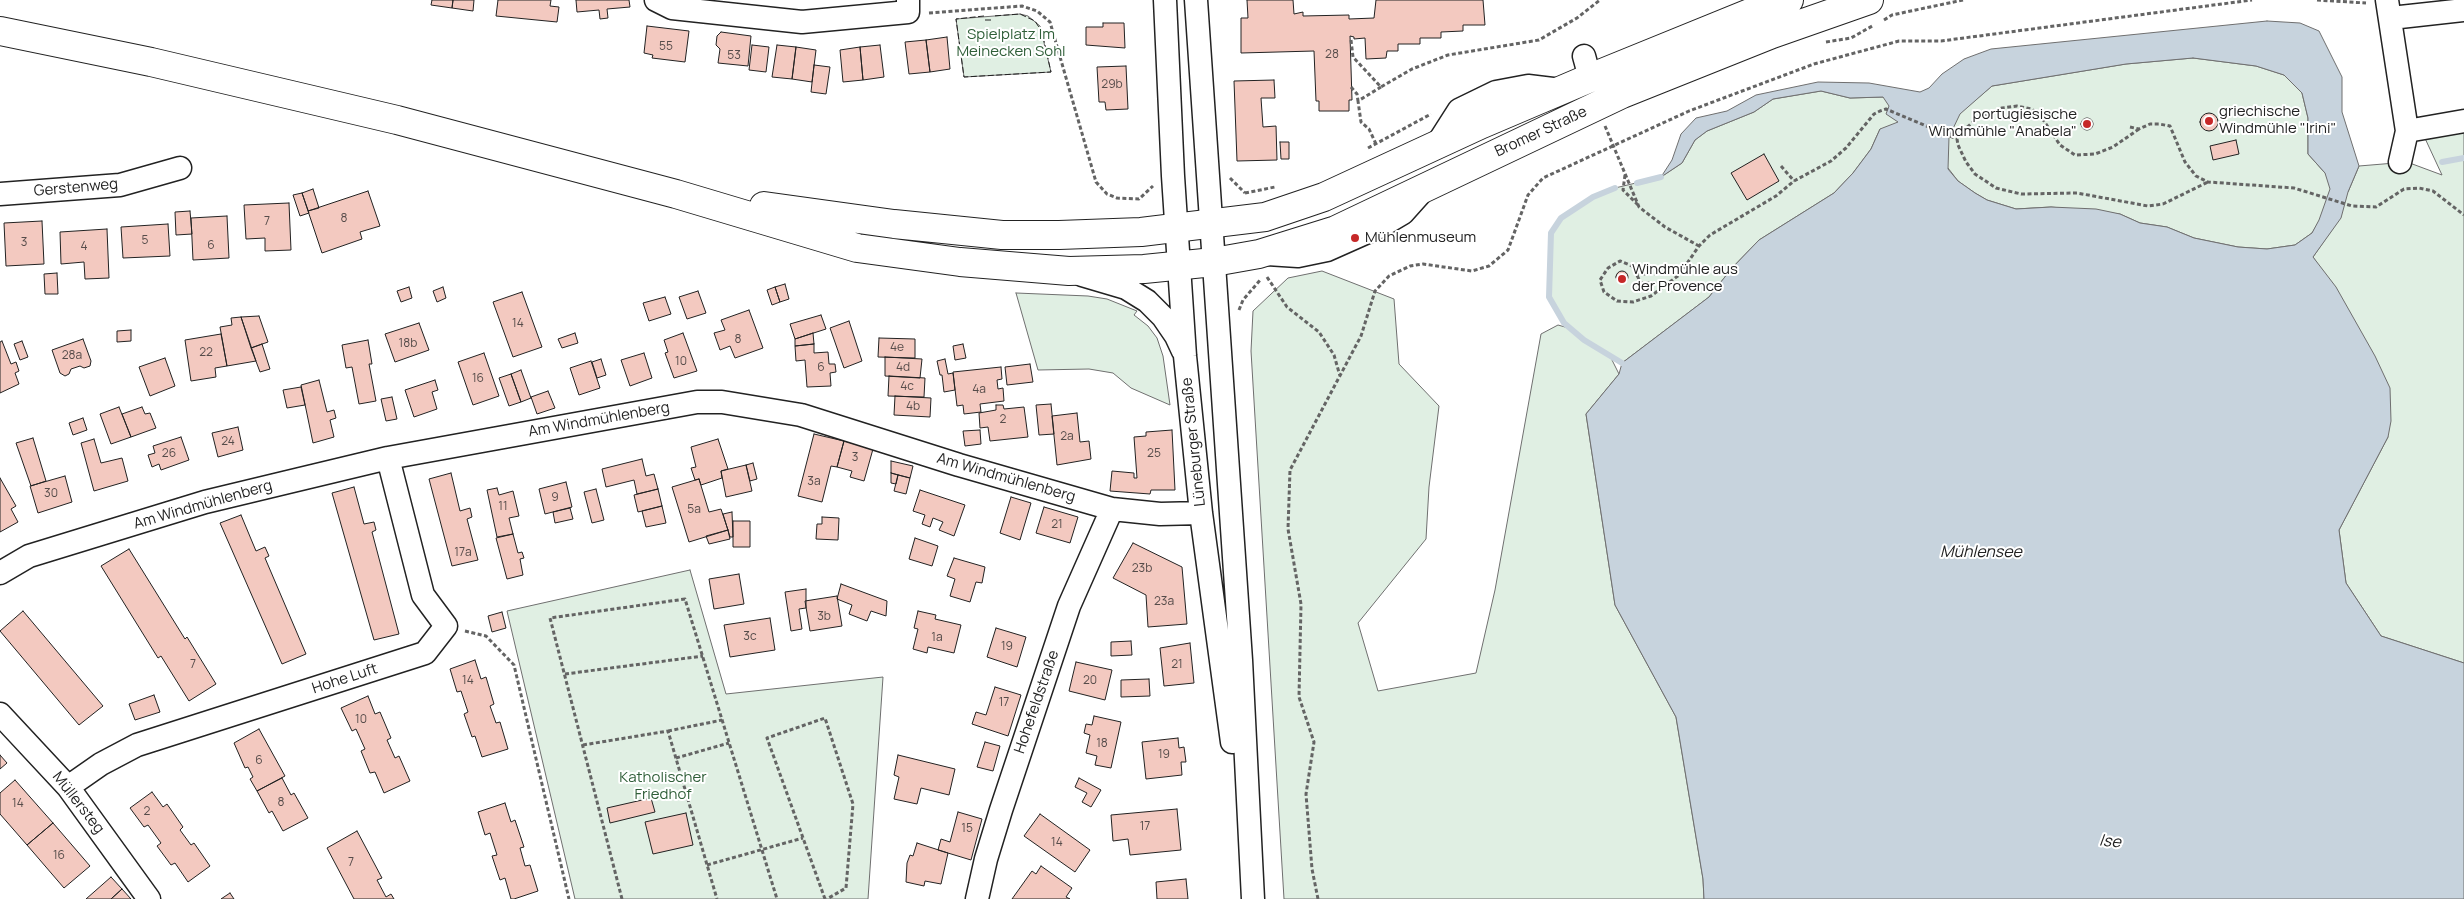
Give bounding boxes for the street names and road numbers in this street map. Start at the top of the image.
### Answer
street label: Bromer Straße [1492,103,1590,161]
street label: Gerstenweg [33,175,119,201]
street label: Lüneburger Straße [1178,377,1210,507]
street label: Am Windmühlenberg [527,399,671,441]
street label: Am Windmühlenberg [935,450,1077,506]
street label: Am Windmühlenberg [132,477,274,533]
street label: Hohefeldstraße [1011,648,1063,756]
street label: Hohe Luft [310,660,380,698]
street label: Müllersteg [48,768,108,838]

